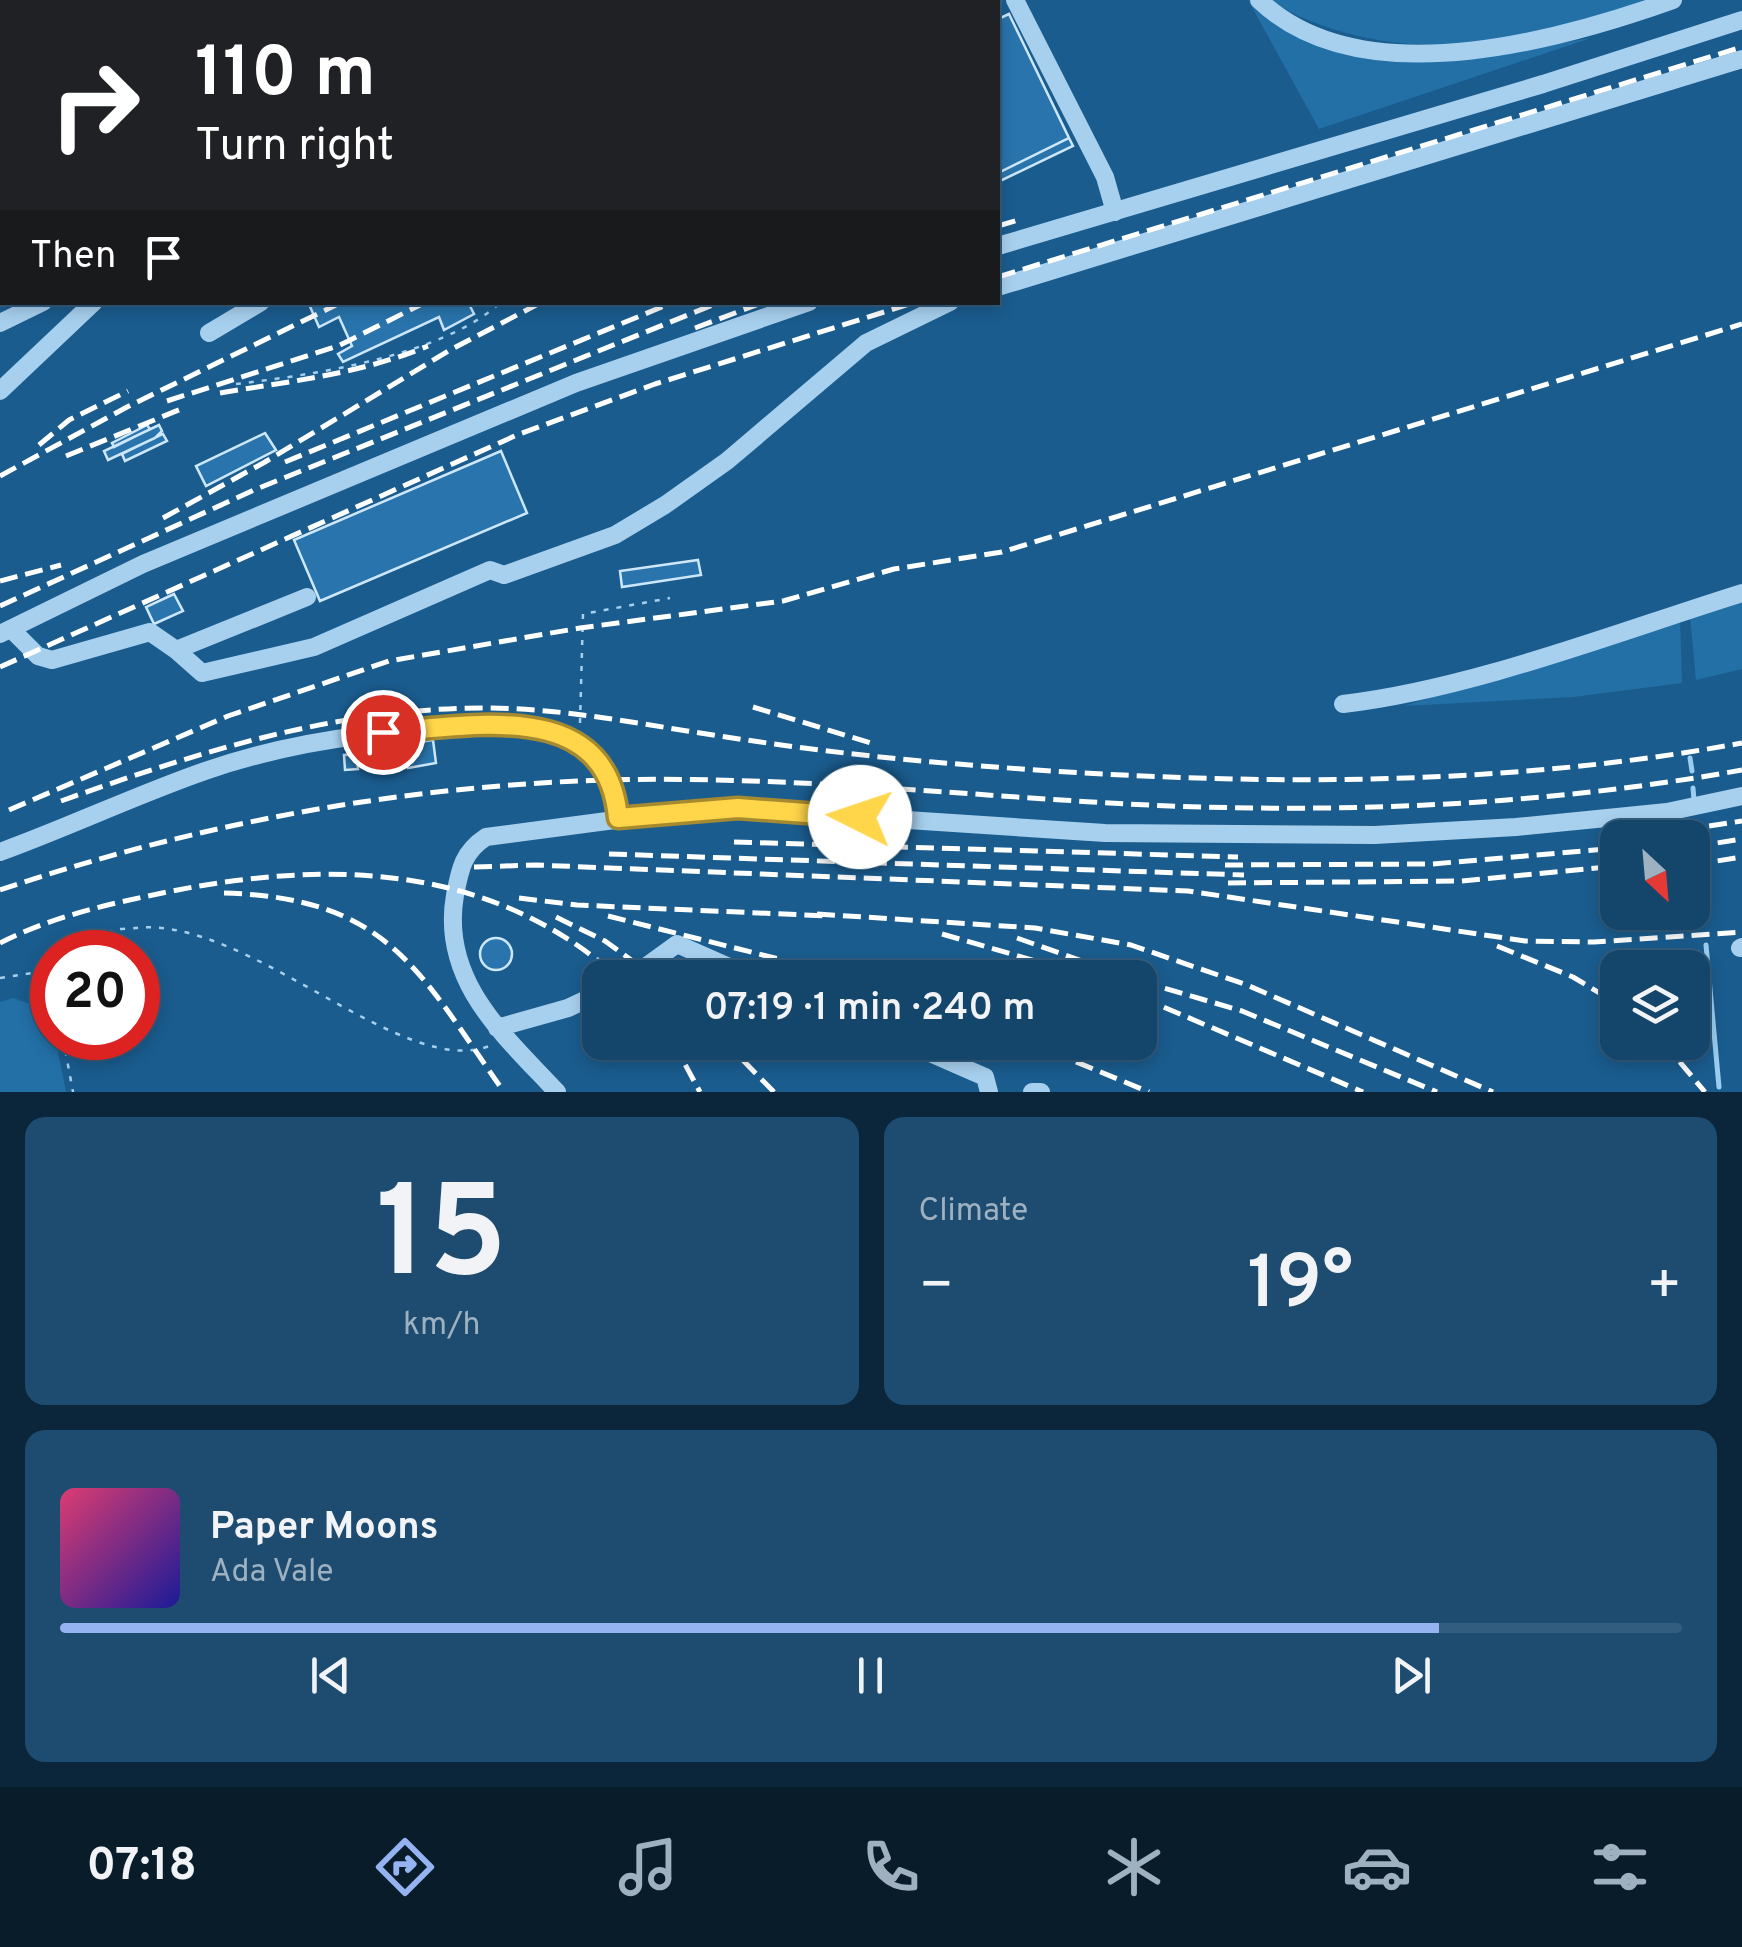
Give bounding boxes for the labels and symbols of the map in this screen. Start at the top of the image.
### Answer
pin [341,690,426,775]
position arrow [808,765,912,869]
north arrow [1600,820,1710,930]
speed limit sign: 20 [30,930,160,1060]

